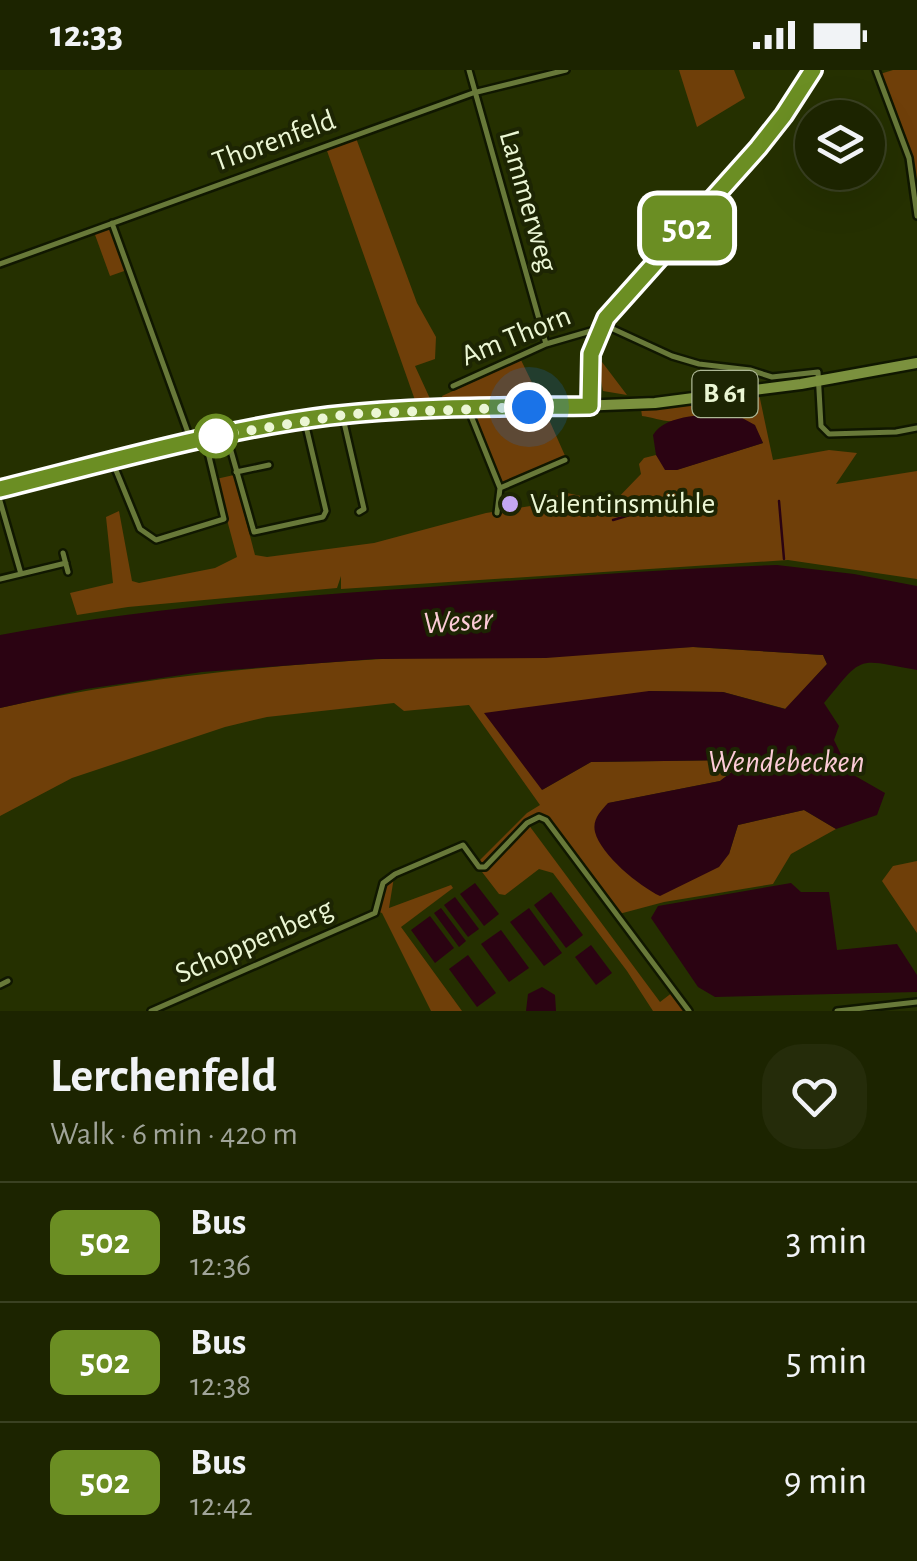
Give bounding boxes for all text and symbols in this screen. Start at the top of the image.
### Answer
text: 12:33 [50,16,123,54]
map controls [795,100,885,190]
button: layers [795,100,885,190]
street label: Thorenfeld [209,105,339,177]
street label: Lammerweg [494,127,563,275]
line badge: 502 [630,196,744,260]
text: 502 [662,211,712,246]
street label: Am Thorn [457,300,575,372]
road number: B 61 [692,371,758,417]
your location [504,382,554,432]
unlabelled marker [195,415,237,457]
place label: Valentinsmühle [530,489,715,519]
marker: Valentinsmühle [499,493,521,515]
water label: Weser [422,602,496,639]
water label: Wendebecken [707,746,865,778]
street label: Schoppenberg [171,893,338,989]
button: heart [762,1044,867,1149]
text: Lerchenfeld [50,1053,277,1101]
text: Walk · 6 min · 420 m [50,1118,298,1150]
text: Bus [190,1204,246,1242]
text: 3 min [786,1223,867,1261]
text: 502 [80,1225,130,1260]
text: 12:36 [190,1249,251,1281]
text: Bus [190,1324,246,1362]
text: 5 min [786,1343,867,1381]
text: 502 [80,1345,130,1380]
text: 12:38 [190,1369,251,1401]
text: Bus [190,1444,246,1482]
text: 9 min [784,1463,867,1501]
text: 502 [80,1465,130,1500]
text: 12:42 [190,1489,253,1521]

